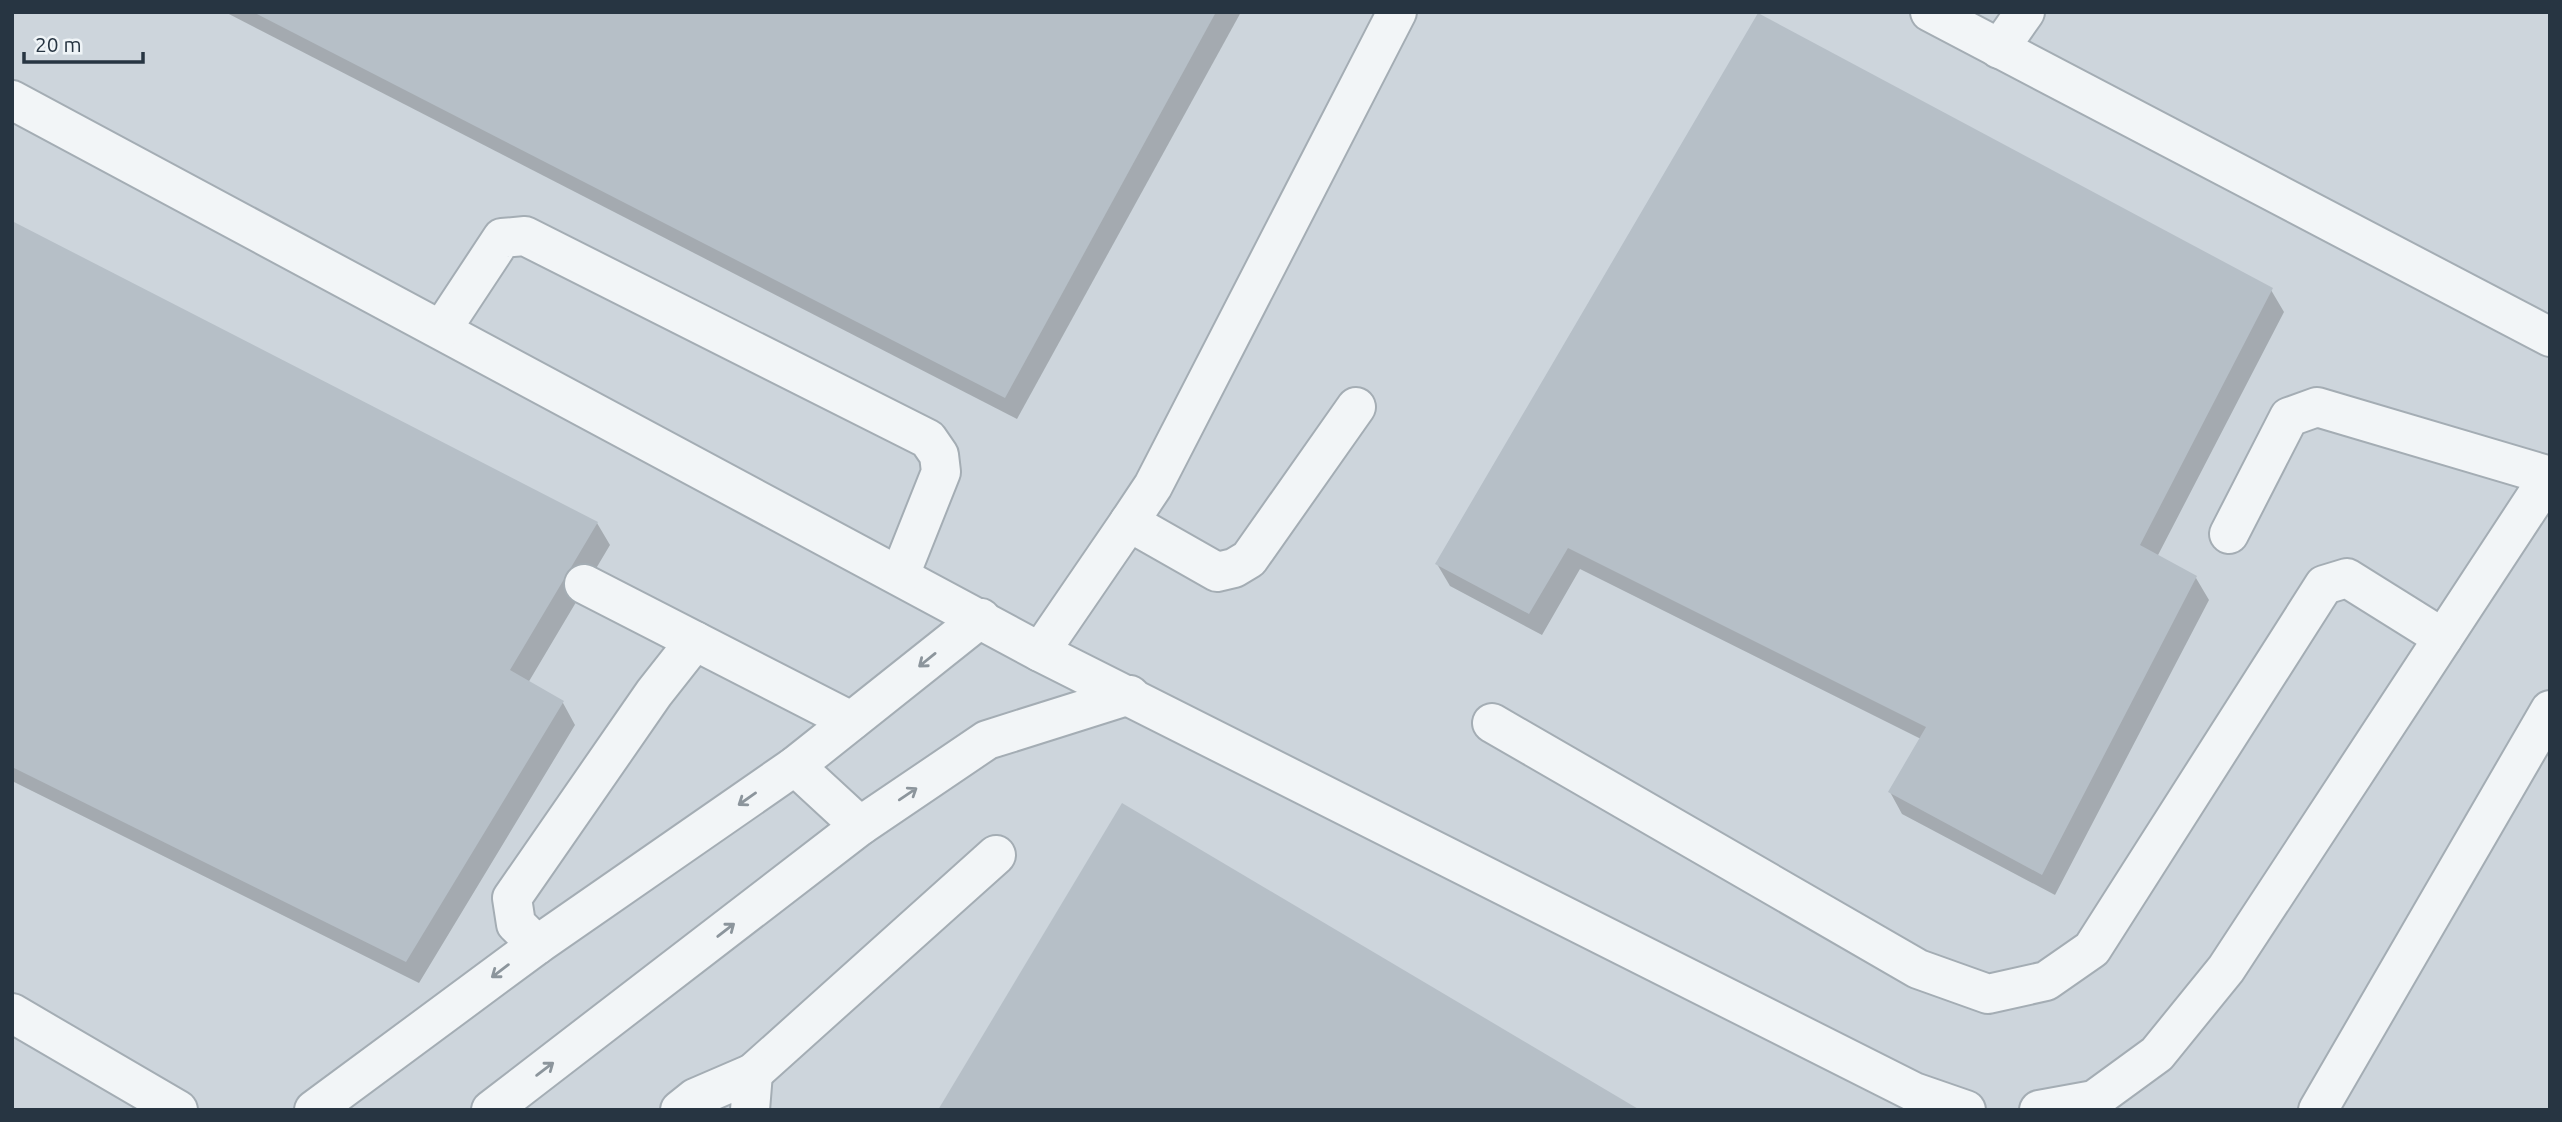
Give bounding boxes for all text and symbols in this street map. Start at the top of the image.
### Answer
scale bar [24,21,144,65]
text: 20 m [35,32,82,56]
one-way arrow [919,653,937,668]
one-way arrow [898,787,917,801]
one-way arrow [738,792,757,806]
one-way arrow [716,923,735,938]
one-way arrow [491,964,510,979]
one-way arrow [536,1061,554,1076]

